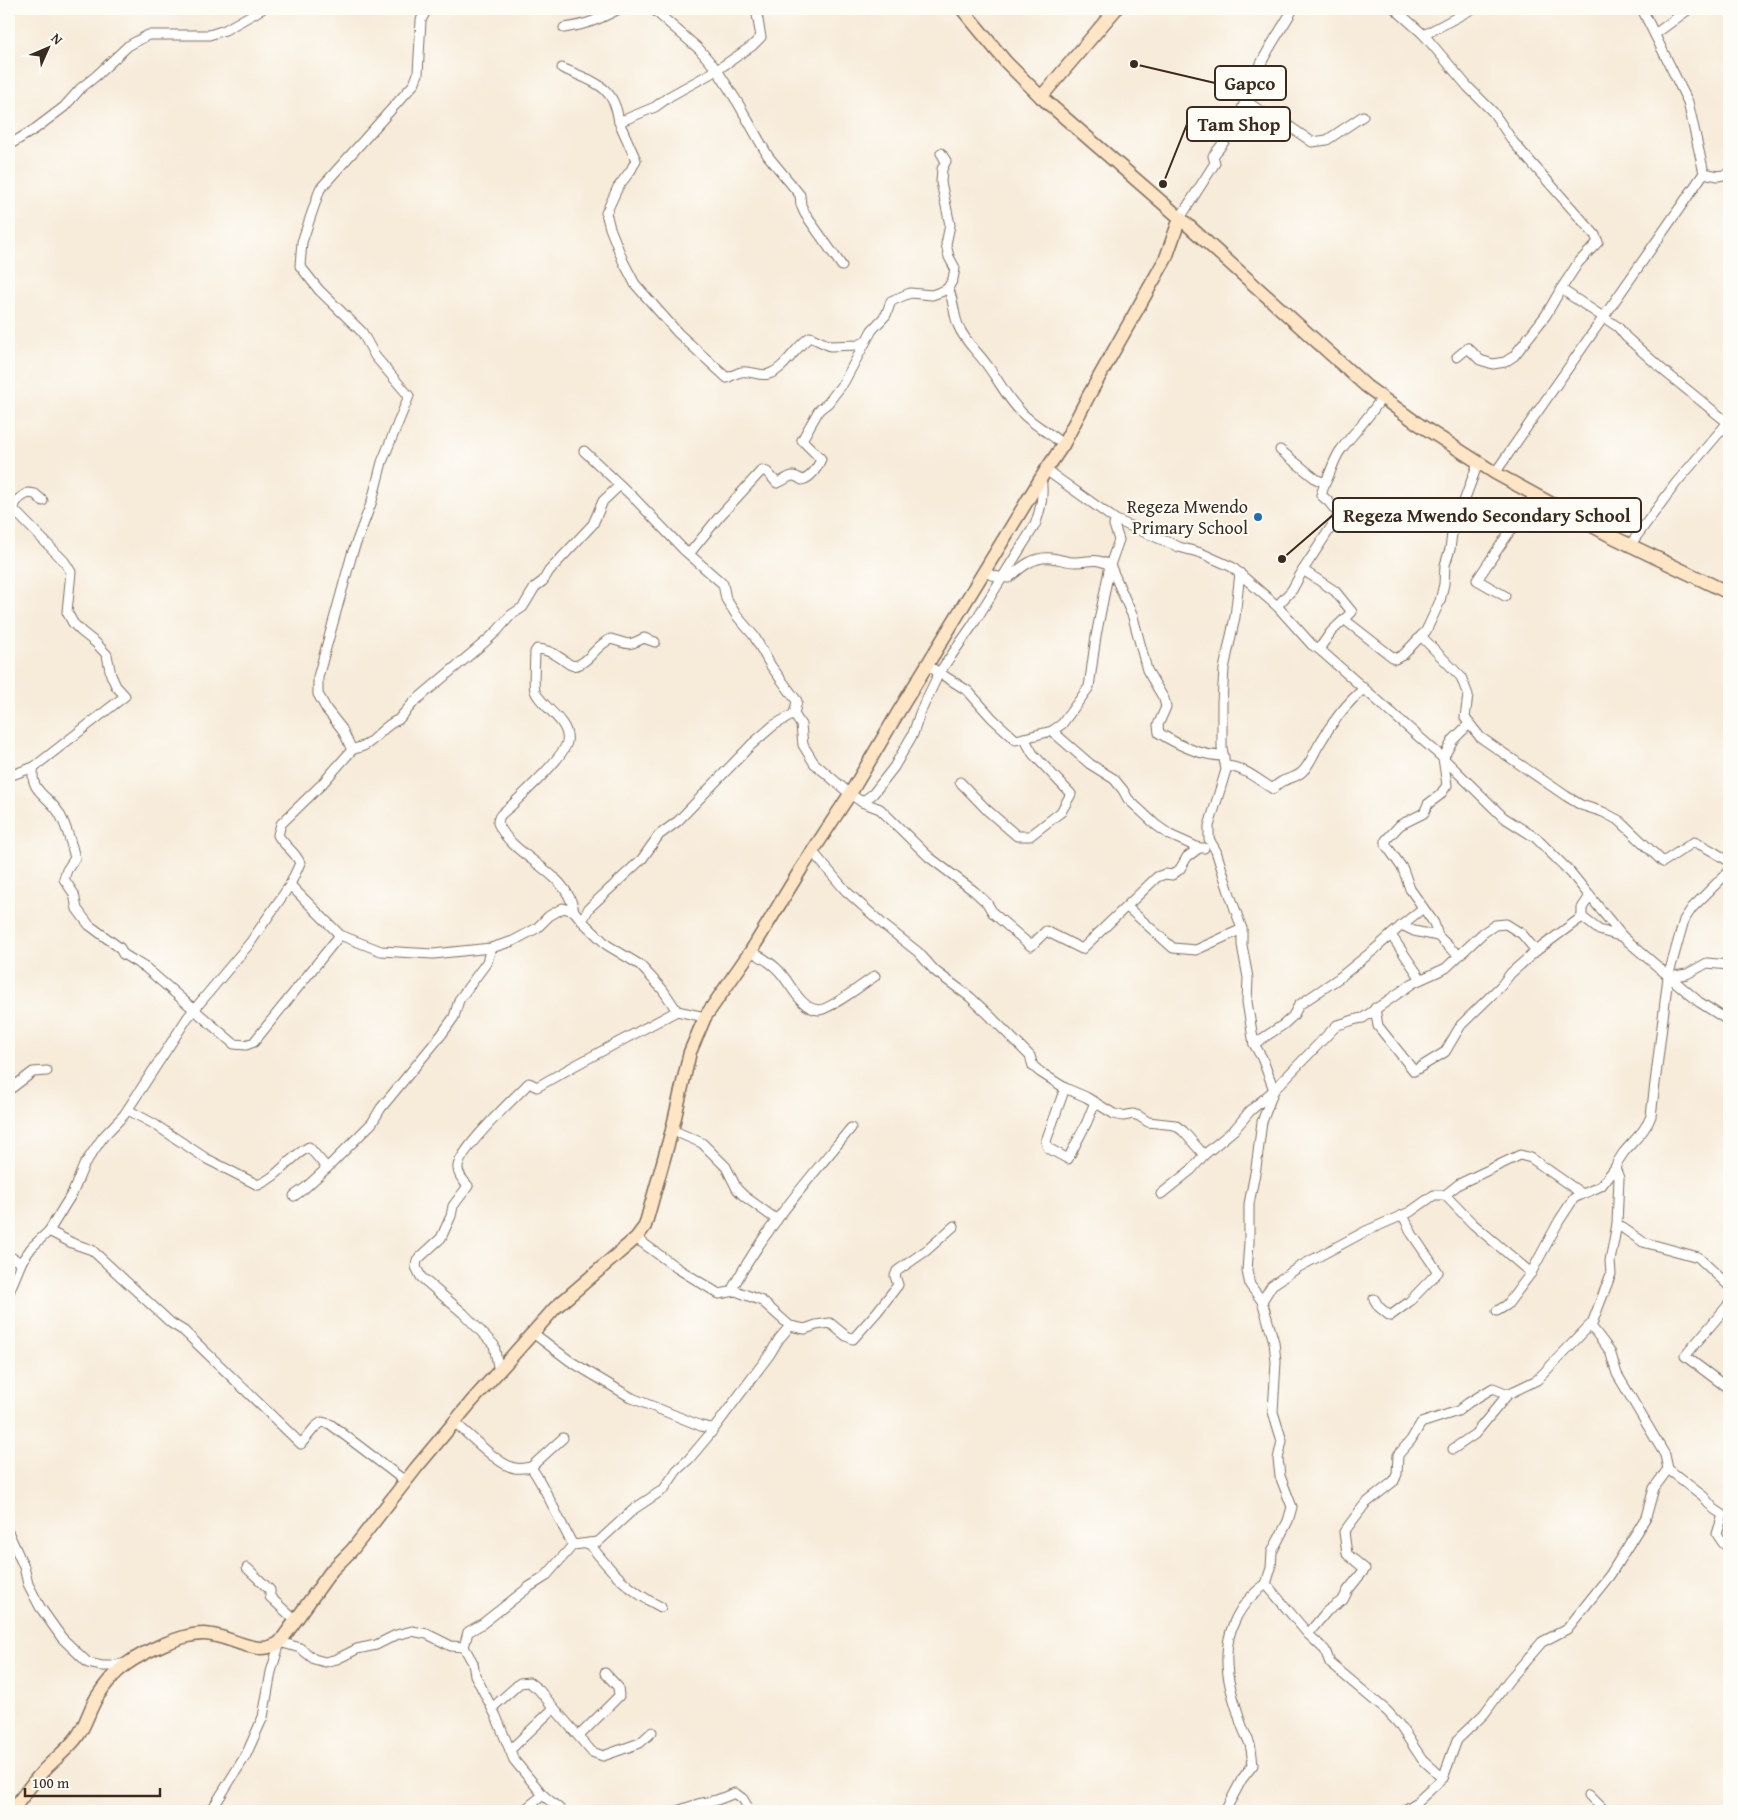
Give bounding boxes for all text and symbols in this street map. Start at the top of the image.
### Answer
north arrow [22,22,72,72]
text: N [47,28,68,50]
callout: Gapco [1215,66,1286,100]
text: Gapco [1225,69,1275,97]
callout: Tam Shop [1187,107,1290,141]
text: Tam Shop [1198,110,1281,138]
place label: Regeza Mwendo Primary School [1127,493,1248,541]
callout: Regeza Mwendo Secondary School [1333,498,1641,532]
text: Regeza Mwendo Secondary School [1343,501,1631,529]
marker: Regeza Mwendo Primary School [1252,511,1264,523]
scale bar [25,1765,160,1797]
text: 100 m [32,1772,70,1793]

